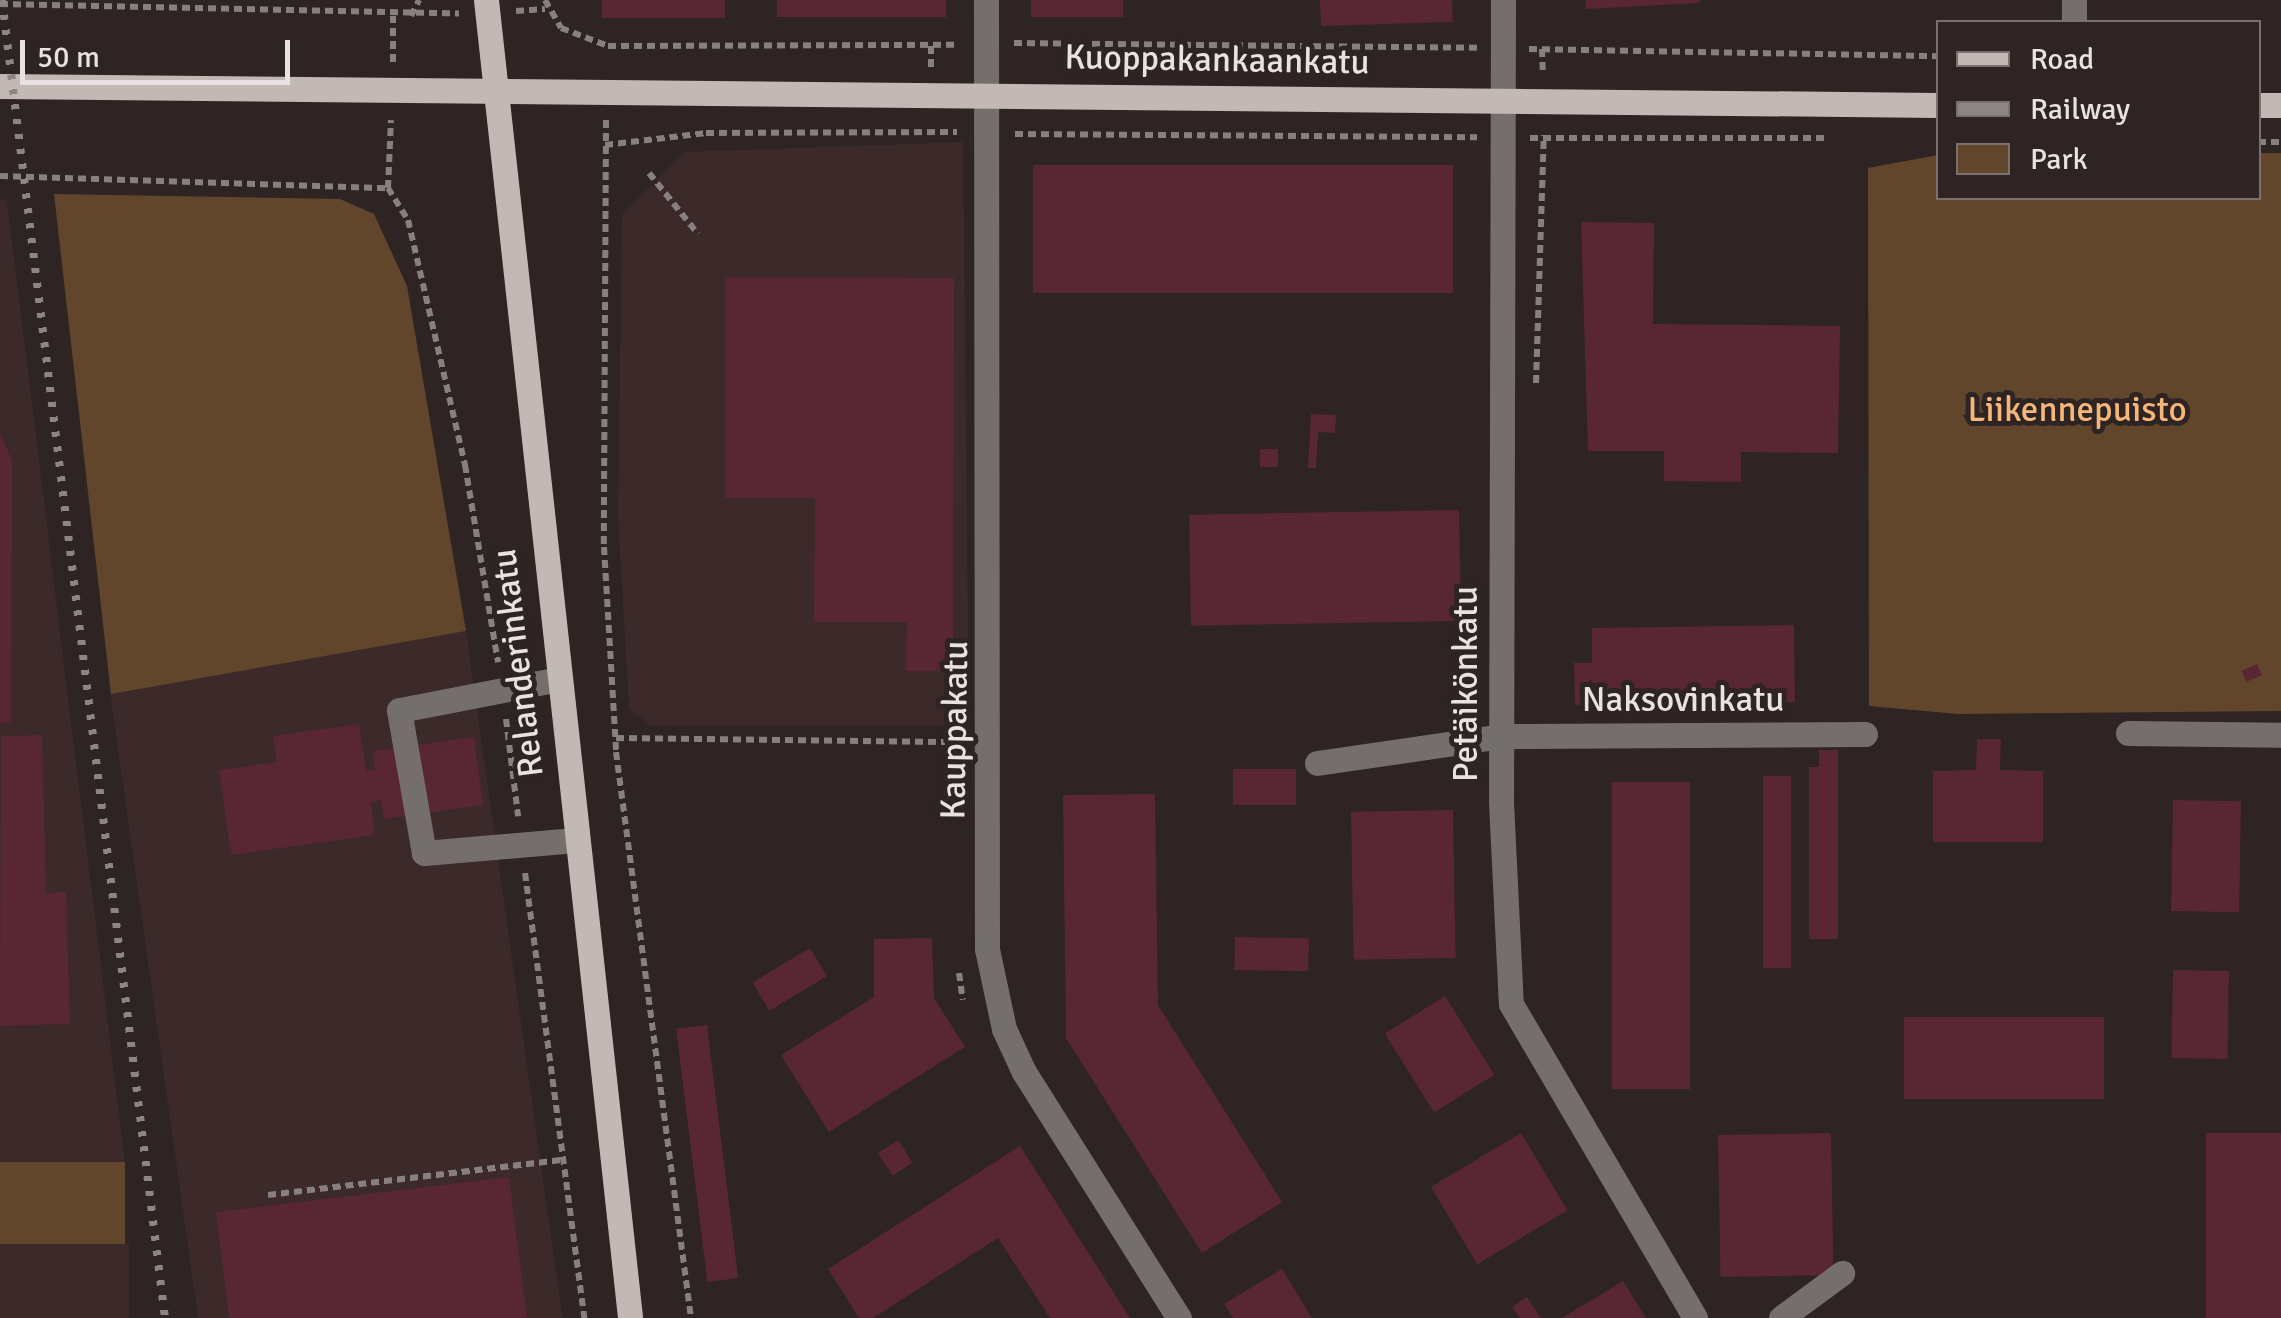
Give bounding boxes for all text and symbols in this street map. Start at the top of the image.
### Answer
scale bar [25,20,295,82]
legend [1936,20,2261,200]
street label: Kuoppakankaankatu [1064,36,1370,84]
text: 50 m [37,39,100,76]
text: Road [2030,41,2094,78]
text: Railway [2030,91,2130,128]
text: Park [2030,141,2088,178]
park label: Liikennepuisto [1967,389,2187,431]
street label: Relanderinkatu [483,546,553,780]
street label: Petäikönkatu [1445,586,1487,782]
street label: Kauppakatu [932,640,978,820]
street label: Naksovinkatu [1582,679,1784,721]

